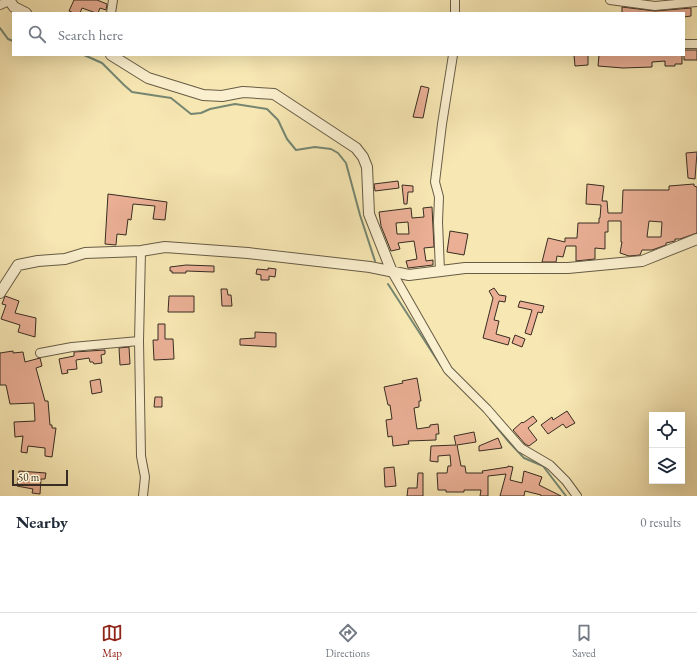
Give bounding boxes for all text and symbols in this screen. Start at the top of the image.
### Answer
search box [12,12,685,56]
icon: search [26,23,48,45]
text: Search here [58,25,123,44]
map controls [649,412,685,484]
button: locate [649,412,685,448]
button: layers [649,448,685,484]
scale bar [12,468,68,487]
text: 50 m [18,470,39,484]
text: Nearby [16,511,68,533]
text: 0 results [640,514,681,531]
tab: Map [101,622,123,660]
tab: Directions [326,622,370,660]
tab: Saved [572,622,596,660]

